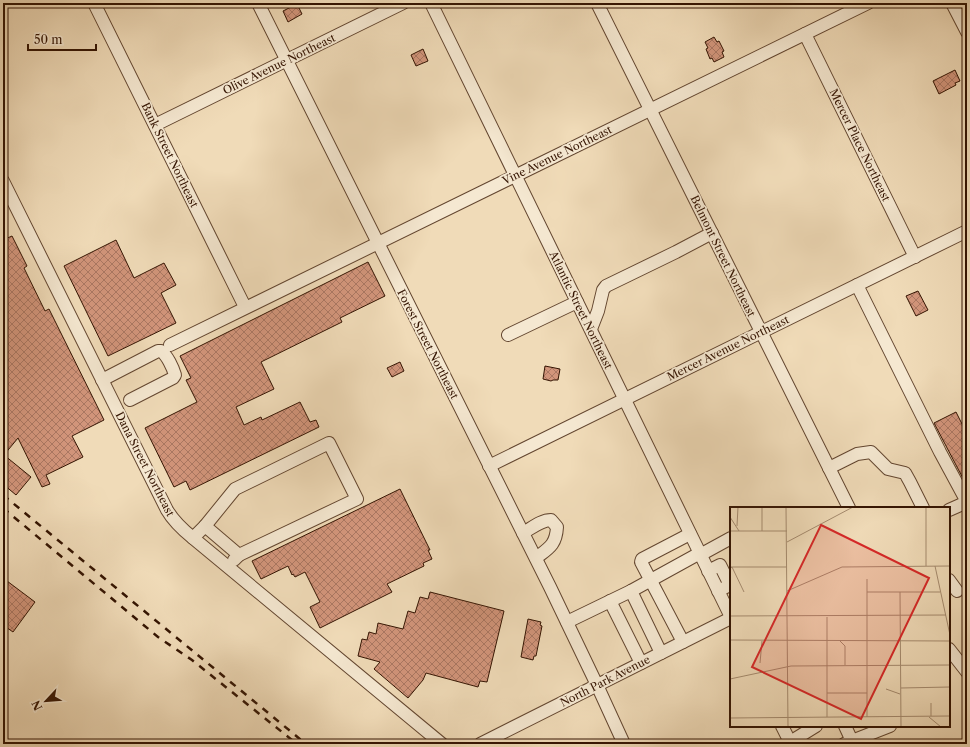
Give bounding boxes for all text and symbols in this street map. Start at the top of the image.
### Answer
scale bar [28,26,96,52]
street label: Olive Avenue Northeast [220,31,338,97]
text: 50 m [34,32,63,47]
street label: Mercer Place Northeast [827,86,893,204]
street label: Bank Street Northeast [138,100,202,210]
street label: Vine Avenue Northeast [499,122,614,188]
street label: Belmont Street Northeast [687,193,759,319]
street label: Atlantic Street Northeast [546,248,616,371]
street label: Forest Street Northeast [394,287,462,401]
street label: Mercer Avenue Northeast [665,312,791,384]
street label: Dana Street Northeast [112,409,178,519]
inset map [730,507,950,727]
street label: North Park Avenue [558,652,652,710]
north arrow [26,681,66,721]
text: N [28,698,45,713]

